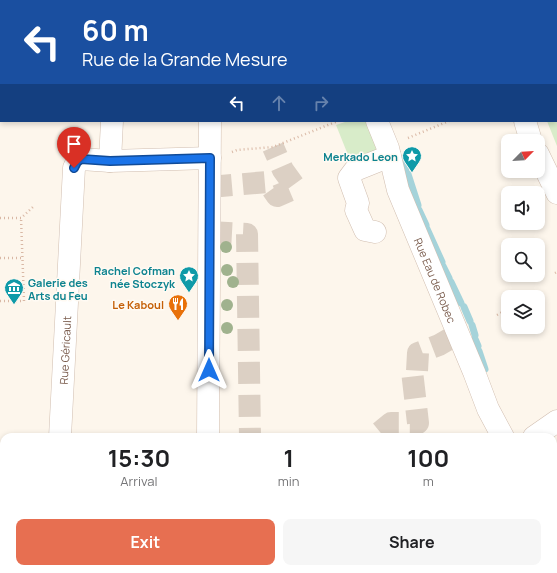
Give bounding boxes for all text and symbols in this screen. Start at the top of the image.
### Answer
text: 60 m [82,11,149,49]
icon: left [16,16,68,68]
text: Rue de la Grande Mesure [82,47,288,71]
icon: left [226,92,248,114]
icon: ahead [268,92,290,114]
icon: right [310,92,332,114]
pin [57,127,91,168]
icon: arrive [63,133,85,155]
north arrow [501,134,545,178]
map controls [501,134,545,334]
place icon: Merkado Leon [401,145,423,173]
place label: Merkado Leon [323,149,398,164]
button: sound [501,186,545,230]
street label: Rue Eau de Robec [411,235,460,325]
button: search [501,238,545,282]
place label: Rachel Cofman née Stoczyk [94,263,176,291]
place icon: Rachel Cofman née Stoczyk [178,265,200,293]
place label: Galerie des Arts du Feu [28,275,88,303]
museum icon: Galerie des Arts du Feu [3,277,25,305]
button: layers [501,290,545,334]
restaurant icon: Le Kaboul [167,293,189,321]
place label: Le Kaboul [112,297,164,312]
street label: Rue Géricault [55,315,74,385]
position arrow [188,349,230,391]
text: 15:30 [108,441,170,474]
text: 1 [283,441,294,474]
text: 100 [407,441,449,474]
text: Arrival [120,472,157,490]
text: min [278,472,300,490]
text: m [423,472,434,490]
button: Exit [16,519,275,565]
button: Share [283,519,541,565]

